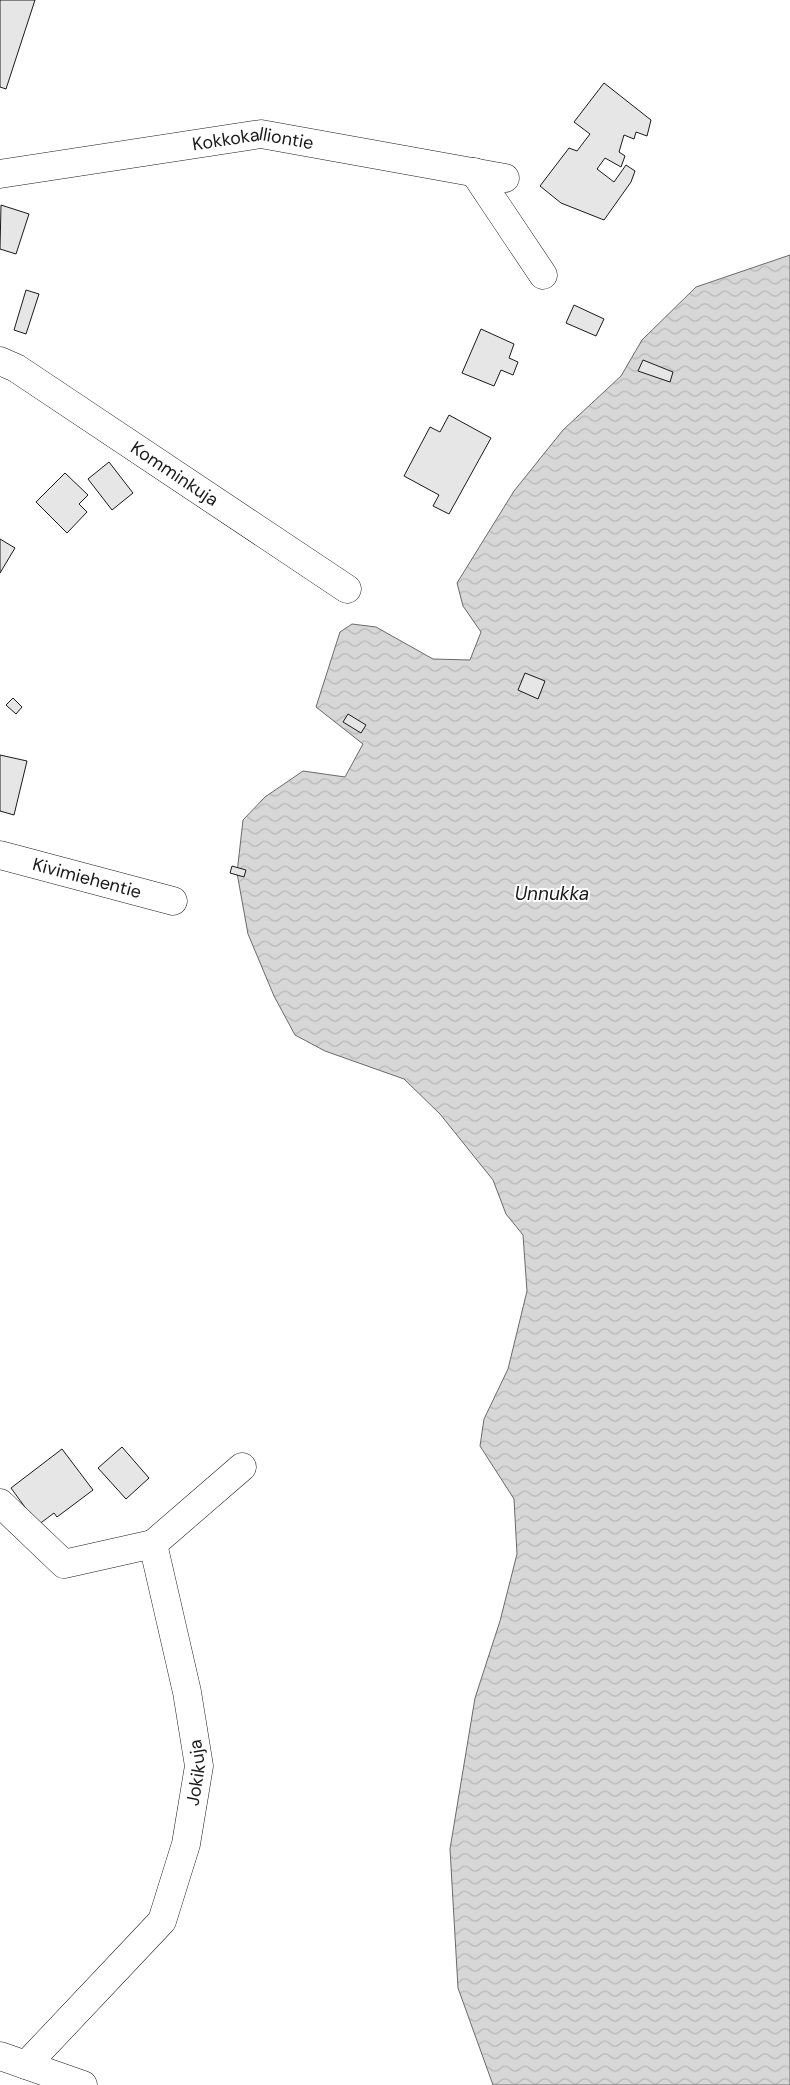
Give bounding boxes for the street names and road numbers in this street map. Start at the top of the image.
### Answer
street label: Kokkokalliontie [191,122,316,156]
street label: Komminkuja [126,436,223,512]
street label: Kivimiehentie [30,852,144,904]
street label: Jokikuja [181,1738,211,1808]

